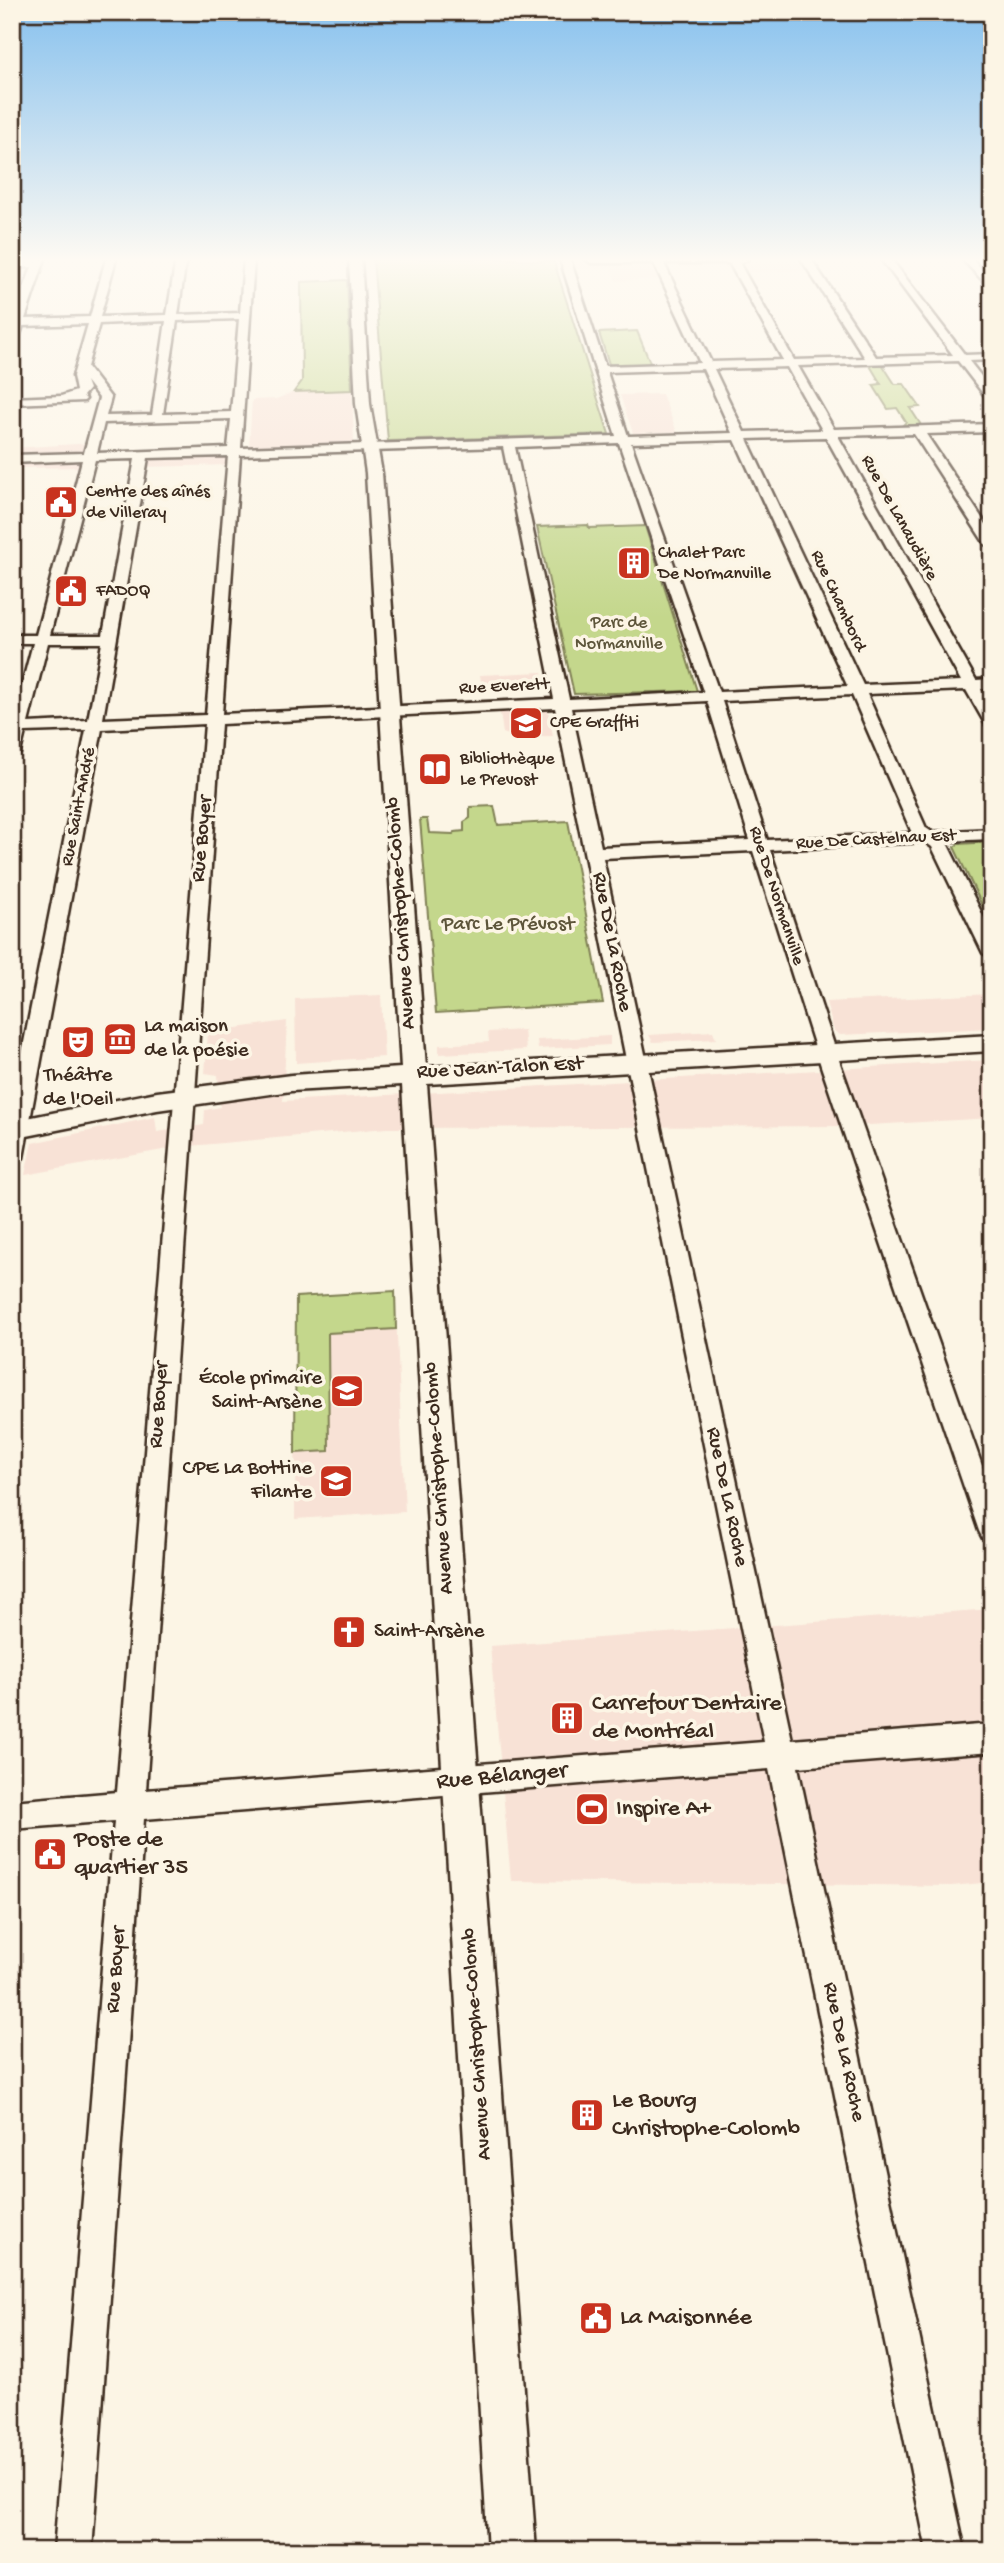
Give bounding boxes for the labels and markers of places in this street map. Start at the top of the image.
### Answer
place label: Centre des aînés de Villeray [86,482,211,524]
public building icon: Centre des aînés de Villeray [42,483,80,521]
place label: Chalet Parc De Normanville [657,543,772,585]
building icon: Chalet Parc De Normanville [615,544,653,582]
public building icon: FADOQ [52,572,90,610]
place label: FADOQ [95,581,151,602]
school or university icon: CPE Graffiti [507,704,545,742]
place label: CPE Graffiti [550,713,639,734]
place label: Bibliothèque Le Prevost [459,749,555,791]
library icon: Bibliothèque Le Prevost [416,750,454,788]
place label: La maison de la poésie [144,1015,250,1064]
museum icon: La maison de la poésie [101,1020,139,1058]
theatre icon: Théâtre de l'Oeil [59,1023,97,1061]
place label: Théâtre de l'Oeil [43,1064,114,1113]
place label: École primaire Saint-Arsène [199,1367,323,1416]
school or university icon: École primaire Saint-Arsène [328,1372,366,1410]
place label: CPE La Bottine Filante [183,1457,313,1506]
school or university icon: CPE La Bottine Filante [317,1462,355,1500]
church icon: Saint-Arsène [330,1613,368,1651]
place label: Saint-Arsène [374,1620,485,1645]
place label: Carrefour Dentaire de Montréal [592,1690,782,1747]
building icon: Carrefour Dentaire de Montréal [548,1699,586,1737]
sports icon: Inspire A+ [573,1790,611,1828]
place label: Inspire A+ [616,1795,712,1824]
place label: Poste de quartier 35 [73,1826,188,1883]
public building icon: Poste de quartier 35 [31,1835,69,1873]
place label: Le Bourg Christophe-Colomb [612,2087,801,2144]
building icon: Le Bourg Christophe-Colomb [568,2096,606,2134]
public building icon: La Maisonnée [577,2299,615,2337]
place label: La Maisonnée [620,2304,752,2333]

